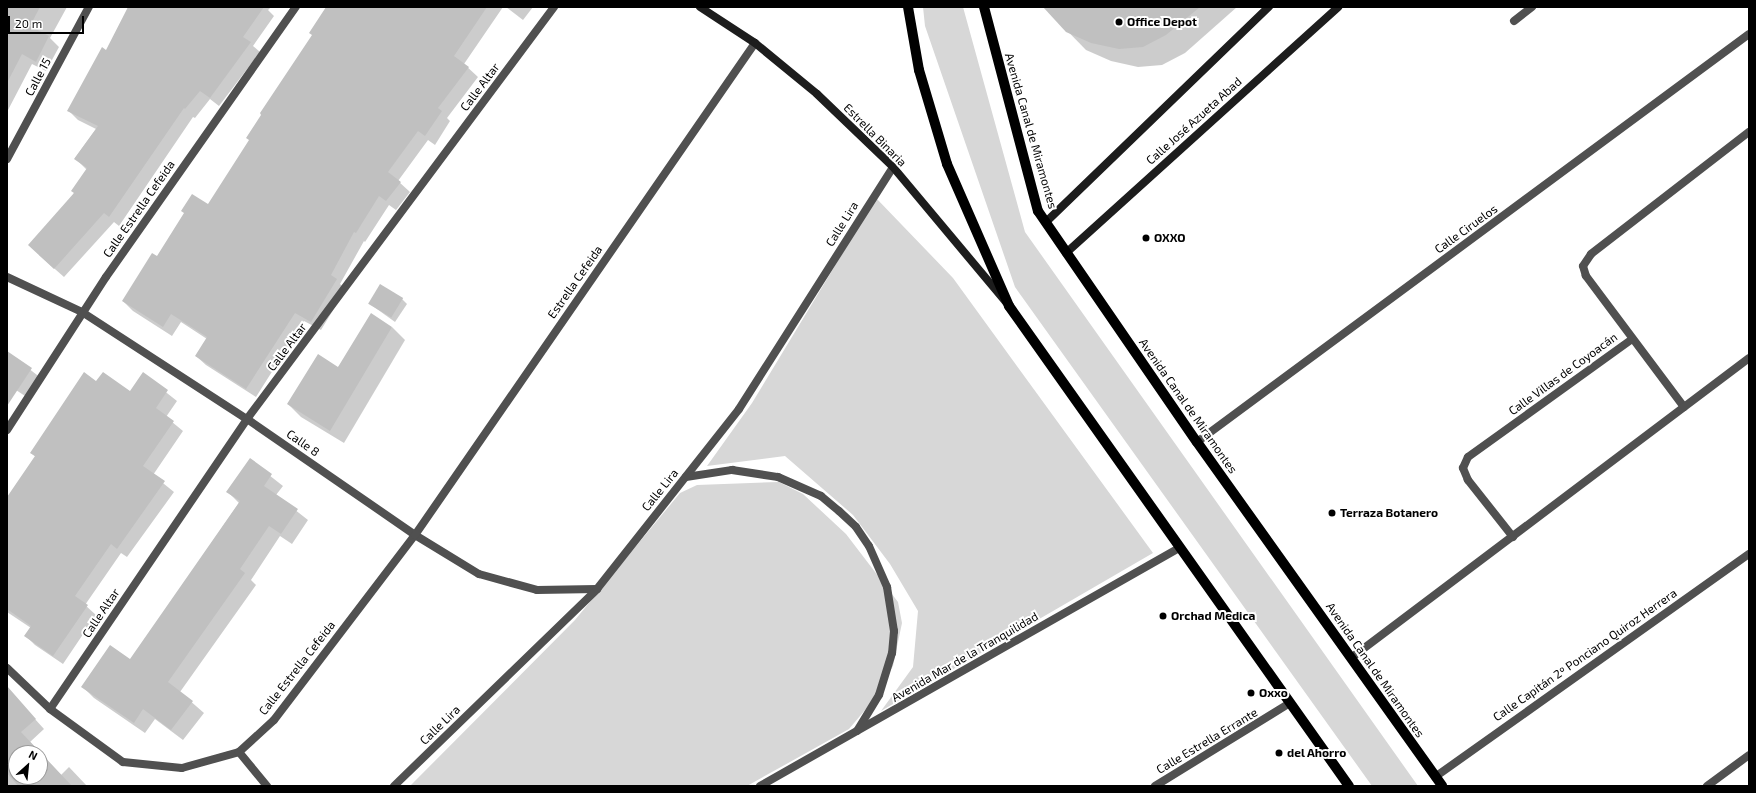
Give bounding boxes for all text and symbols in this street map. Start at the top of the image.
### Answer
scale bar [10,8,86,34]
place label: Office Depot [1127,15,1197,29]
text: 20 m [15,16,42,30]
marker: Office Depot [1114,17,1124,27]
street label: Avenida Canal de Miramontes [1002,51,1060,211]
street label: Calle 15 [22,56,54,98]
street label: Calle Altar [457,60,503,114]
street label: Calle José Azueta Abad [1143,74,1245,168]
street label: Estrella Binaria [840,100,910,170]
street label: Calle Estrella Cefeida [100,158,178,260]
street label: Calle Lira [823,199,861,249]
street label: Calle Ciruelos [1432,201,1500,257]
place label: OXXO [1154,231,1185,245]
marker: OXXO [1141,233,1151,243]
street label: Estrella Cefeida [545,243,605,321]
street label: Calle Altar [264,320,310,374]
street label: Calle Villas de Coyoacán [1506,330,1620,418]
street label: Avenida Canal de Miramontes [1136,336,1240,476]
street label: Calle 8 [284,427,322,459]
street label: Calle Lira [639,466,681,514]
place label: Terraza Botanero [1340,506,1438,520]
marker: Terraza Botanero [1327,508,1337,518]
street label: Calle Altar [79,586,123,640]
street label: Calle Capitán 2º Ponciano Quiroz Herrera [1490,586,1680,724]
street label: Avenida Canal de Miramontes [1323,600,1427,740]
street label: Avenida Mar de la Tranquilidad [889,609,1041,705]
place label: Orchad Medica [1171,609,1255,623]
marker: Orchad Medica [1158,611,1168,621]
street label: Calle Estrella Cefeida [256,618,338,718]
place label: Oxxo [1259,686,1288,700]
marker: Oxxo [1246,688,1256,698]
street label: Calle Lira [417,702,463,748]
street label: Calle Estrella Errante [1154,705,1260,777]
north arrow [8,745,48,785]
place label: del Ahorro [1287,746,1347,760]
text: N [27,747,40,762]
marker: del Ahorro [1274,748,1284,758]

